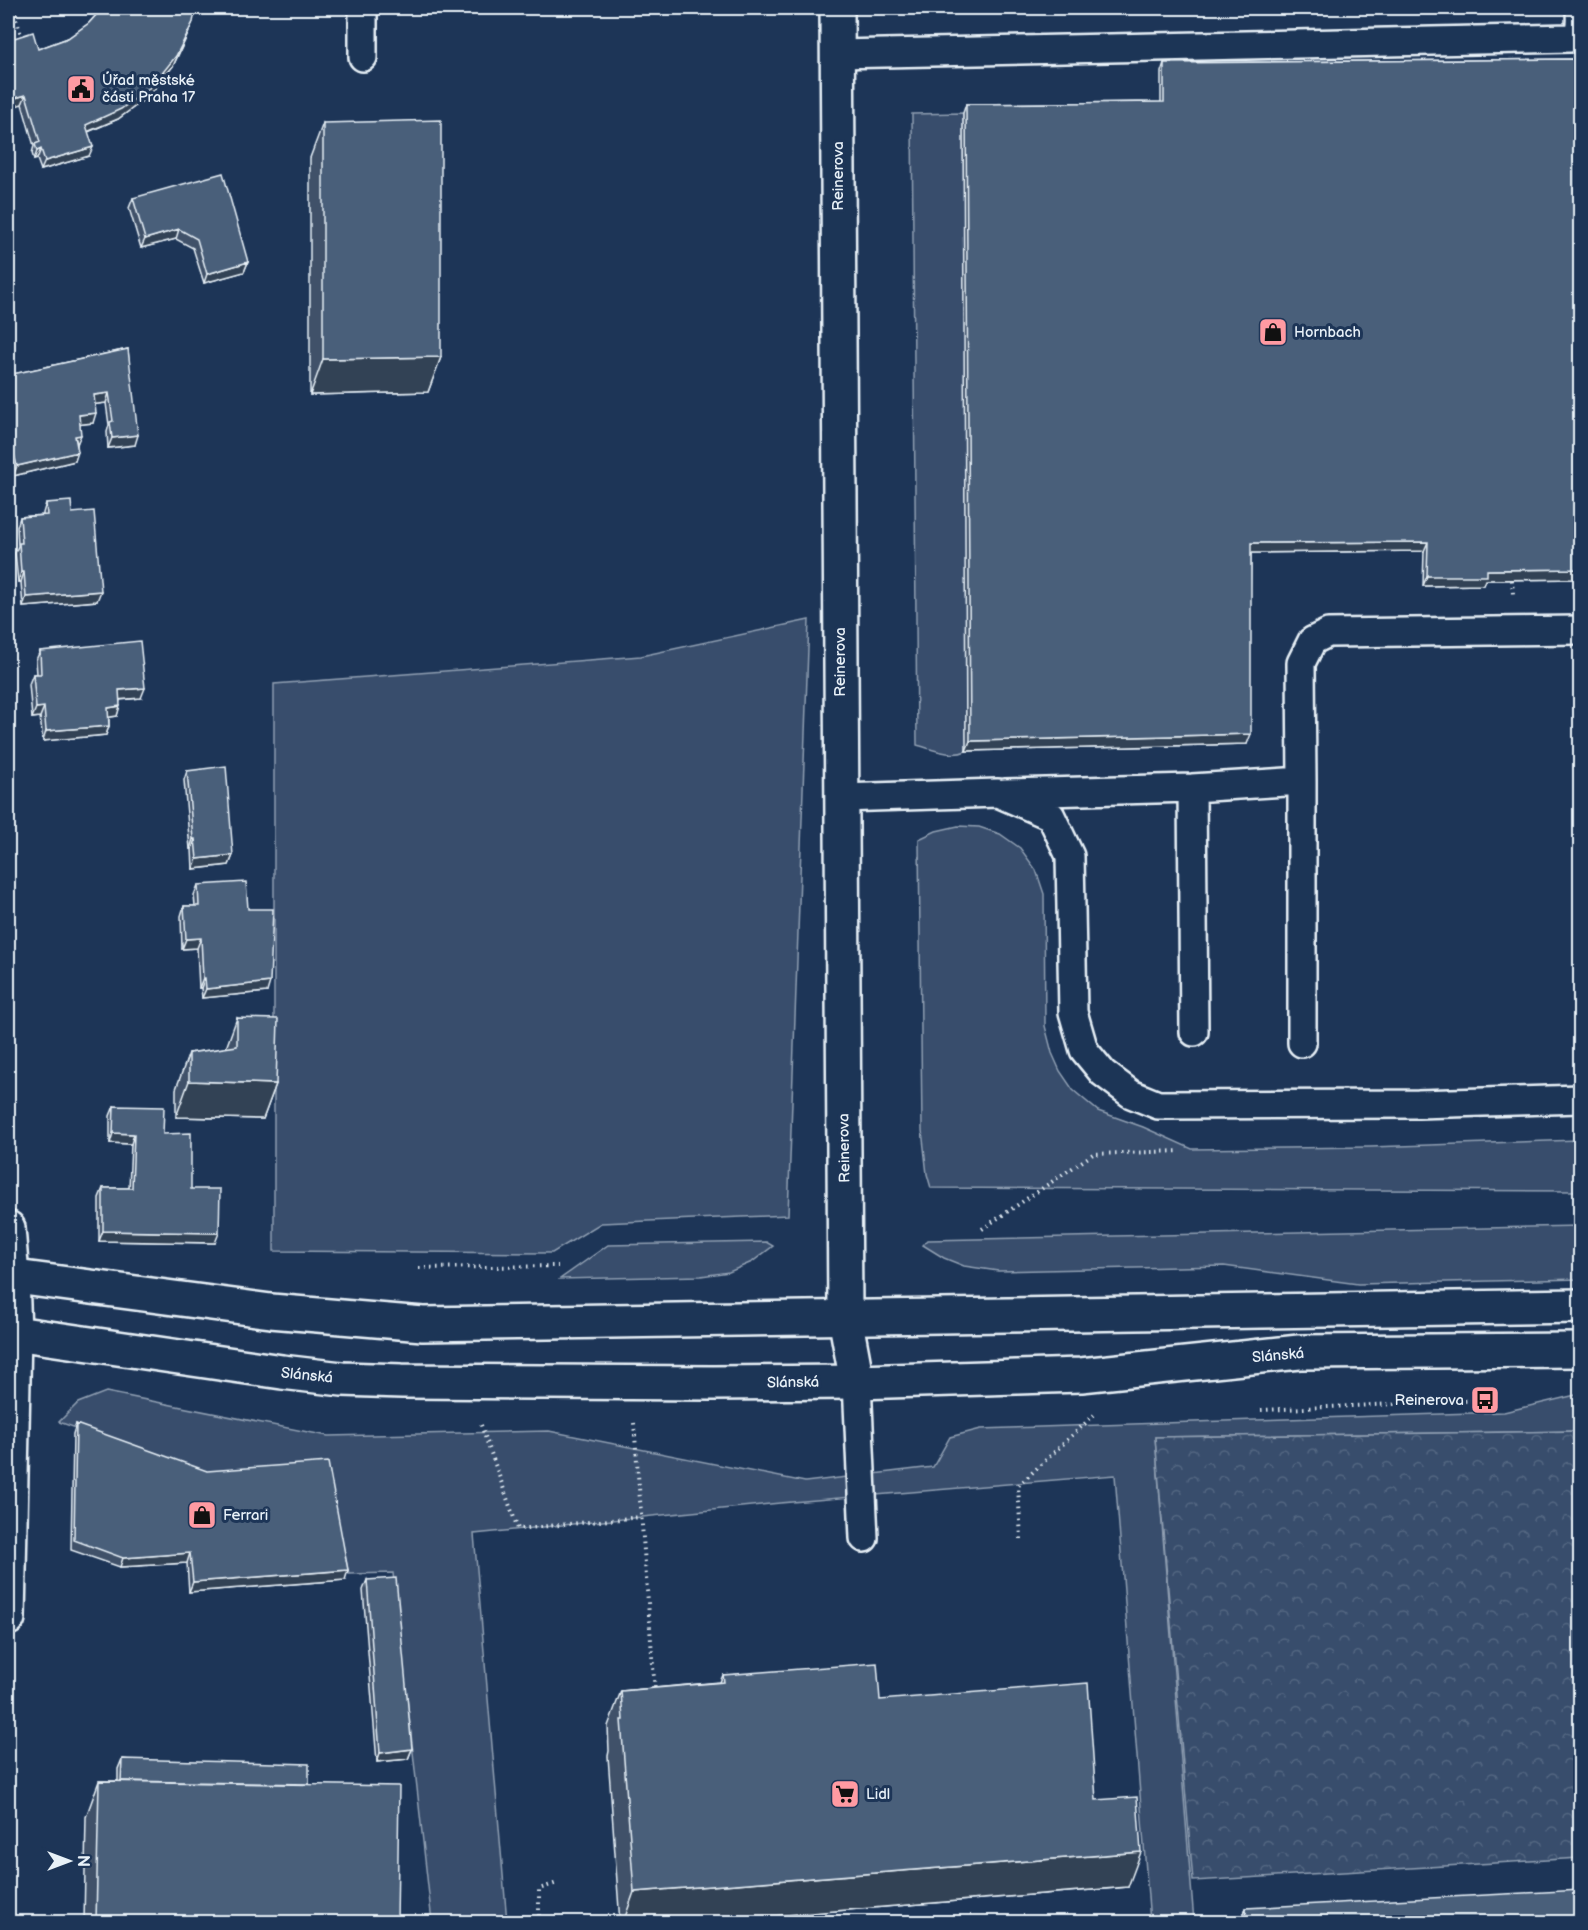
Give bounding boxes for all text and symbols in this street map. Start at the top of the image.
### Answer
place label: Úřad městské části Praha 17 [102,71,196,107]
public building icon: Úřad městské části Praha 17 [65,73,97,105]
street label: Reinerova [829,141,848,211]
shop icon: Hornbach [1257,316,1289,348]
place label: Hornbach [1294,323,1361,342]
street label: Reinerova [831,627,850,697]
street label: Reinerova [834,1113,855,1183]
street label: Slánská [1251,1344,1305,1367]
street label: Slánská [280,1363,334,1388]
street label: Slánská [767,1373,819,1392]
bus stop icon: Reinerova [1469,1384,1501,1416]
place label: Reinerova [1395,1391,1464,1410]
shop icon: Ferrari [186,1499,218,1531]
place label: Ferrari [223,1506,268,1525]
supermarket icon: Lidl [829,1778,861,1810]
place label: Lidl [866,1785,890,1804]
north arrow [39,1831,99,1891]
text: N [73,1855,92,1867]

